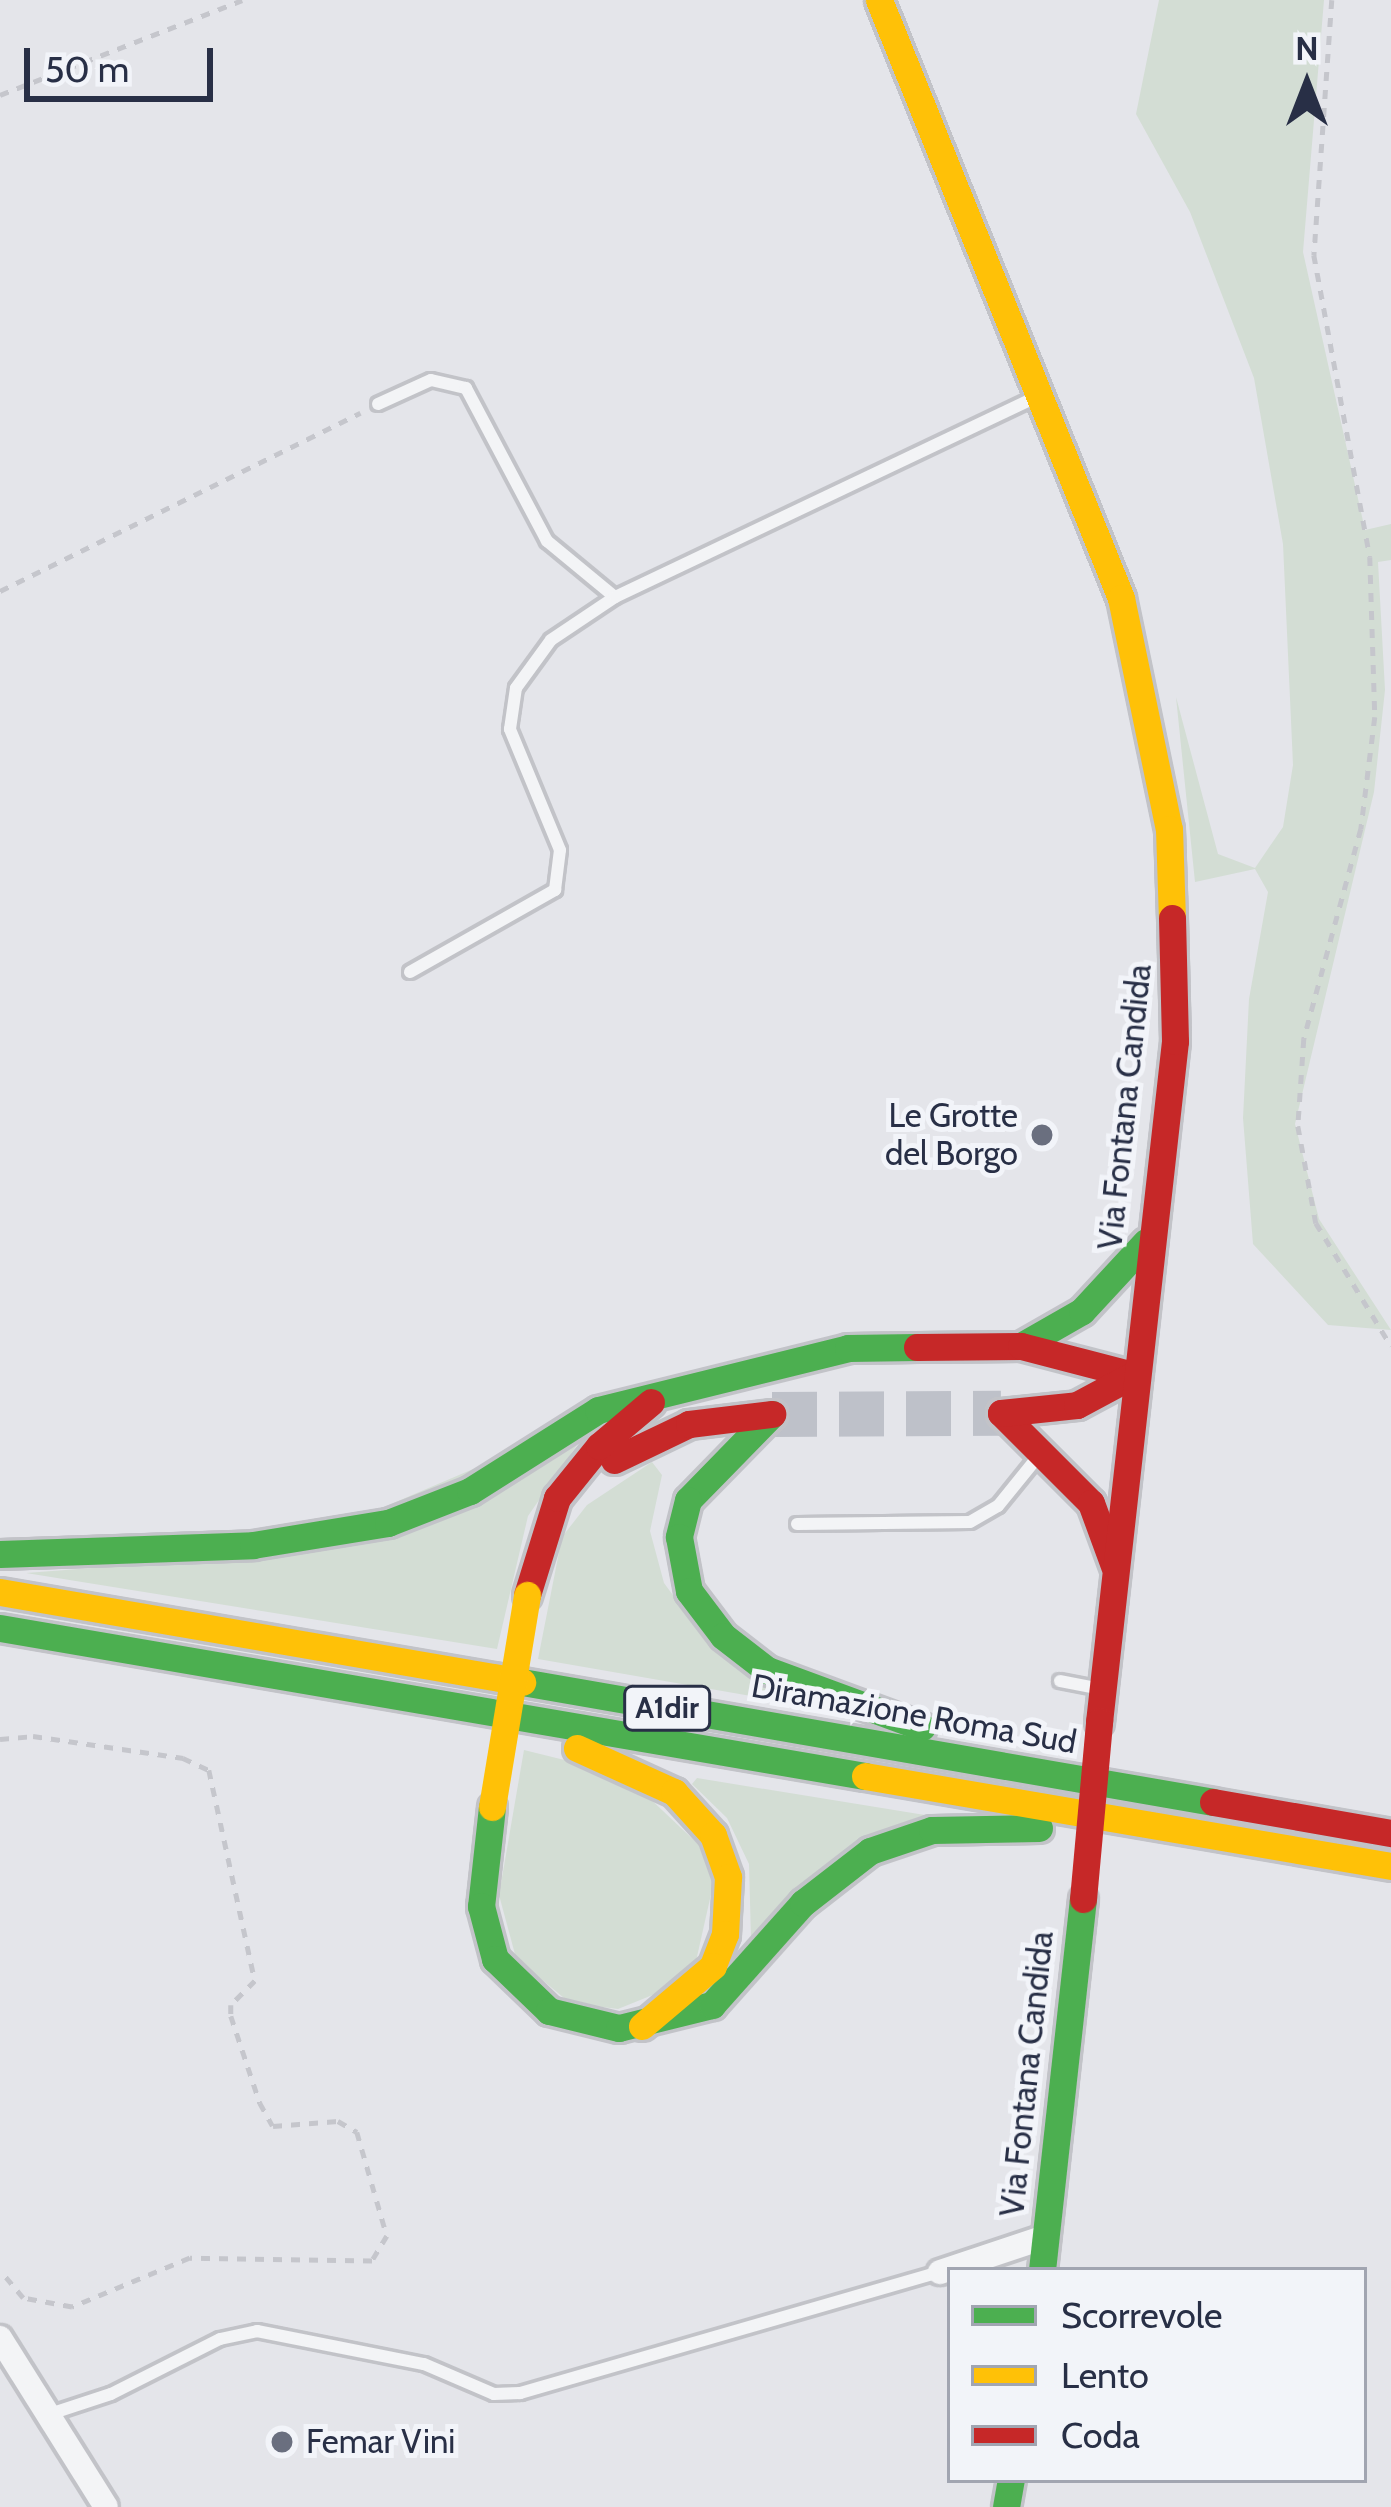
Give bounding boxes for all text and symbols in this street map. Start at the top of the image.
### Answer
scale bar [30,24,219,98]
north arrow [1247,24,1367,144]
text: N [1295,28,1319,68]
text: 50 m [45,47,129,91]
street label: Via Fontana Candida [1090,962,1160,1252]
place label: Le Grotte del Borgo [885,1096,1018,1174]
marker: Le Grotte del Borgo [1029,1122,1055,1148]
street label: Diramazione Roma Sud [748,1666,1080,1762]
road number: A1dir [622,1684,712,1732]
street label: Via Fontana Candida [992,1929,1062,2219]
legend [947,2267,1367,2483]
text: Scorrevole [1061,2293,1222,2337]
text: Lento [1061,2353,1149,2397]
text: Coda [1061,2413,1140,2457]
place label: Femar Vini [306,2422,455,2462]
marker: Femar Vini [269,2429,295,2455]

